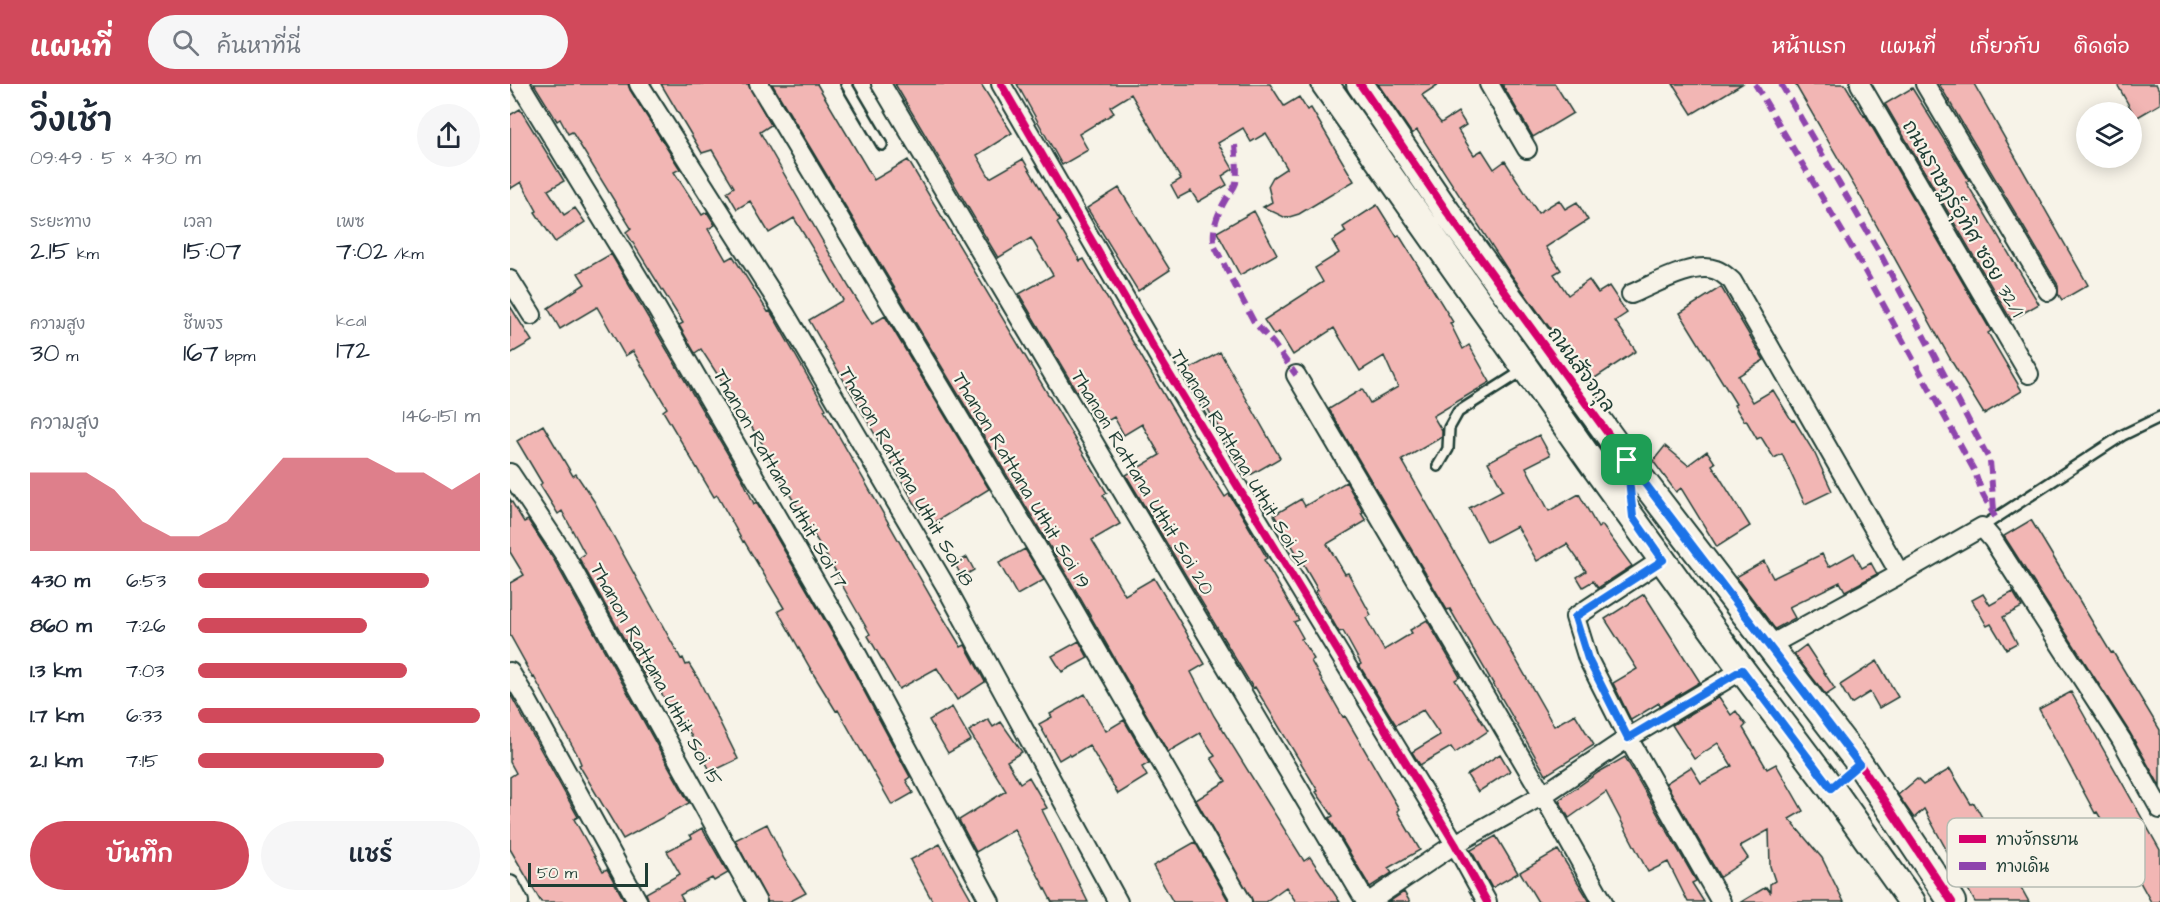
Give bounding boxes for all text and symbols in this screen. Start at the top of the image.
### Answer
search box [148,15,568,69]
icon: search [169,26,202,59]
text: แผนที่ [30,28,112,67]
text: ค้นหาที่นี่ [217,31,301,62]
text: หน้าแรก [1772,32,1847,61]
text: แผนที่ [1880,32,1936,61]
text: เกี่ยวกับ [1969,32,2041,61]
text: ติดต่อ [2074,32,2130,61]
text: วิ่งเช้า [30,98,112,144]
map controls [2076,102,2142,168]
button: layers [2076,102,2142,168]
button: share [417,104,480,167]
street label: ถนนราษฎร์อุทิศ ซอย 32/1 [1894,115,2031,323]
text: 09:49 · 5 × 430 m [30,144,201,172]
text: ระยะทาง [30,211,91,233]
text: เวลา [183,211,213,233]
text: เพซ [336,211,365,233]
text: 2.15 [30,233,70,269]
text: 15:07 [183,233,241,269]
text: 7:02 [336,233,388,269]
text: km [70,243,99,265]
text: /km [388,243,424,265]
text: kcal [336,310,367,332]
text: ความสูง [30,313,85,335]
text: ชีพจร [183,313,223,335]
street label: ถนนสัจจกุล [1540,321,1622,419]
text: 172 [336,332,370,368]
text: 30 [30,335,60,371]
text: 167 [183,335,219,371]
street label: Thanon Rattana Uthit Soi 21 [1163,344,1315,571]
text: m [60,345,79,367]
text: bpm [219,345,255,367]
street label: Thanon Rattana Uthit Soi 18 [832,361,981,592]
street label: Thanon Rattana Uthit Soi 17 [706,364,855,593]
street label: Thanon Rattana Uthit Soi 20 [1064,365,1221,601]
street label: Thanon Rattana Uthit Soi 19 [945,367,1097,594]
text: 146–151 m [402,402,480,430]
text: ความสูง [30,409,99,437]
pin [1601,434,1652,485]
icon: arrive [1610,443,1643,476]
street label: Thanon Rattana Uthit Soi 15 [583,558,729,791]
text: 430 m [30,567,90,595]
text: 6:53 [126,567,166,595]
text: 860 m [30,612,92,640]
text: 7:26 [126,612,166,640]
text: 1.3 km [30,657,81,685]
text: 7:03 [126,657,164,685]
text: 1.7 km [30,702,84,730]
text: 6:33 [126,702,162,730]
text: 2.1 km [30,747,83,775]
text: 7:15 [126,747,158,775]
legend [1947,818,2145,887]
button: บันทึก [30,821,249,890]
button: แชร์ [261,821,480,890]
text: ทางจักรยาน [1996,829,2079,851]
text: ทางเดิน [1996,856,2049,878]
scale bar [528,860,648,888]
text: 50 m [537,862,577,884]

